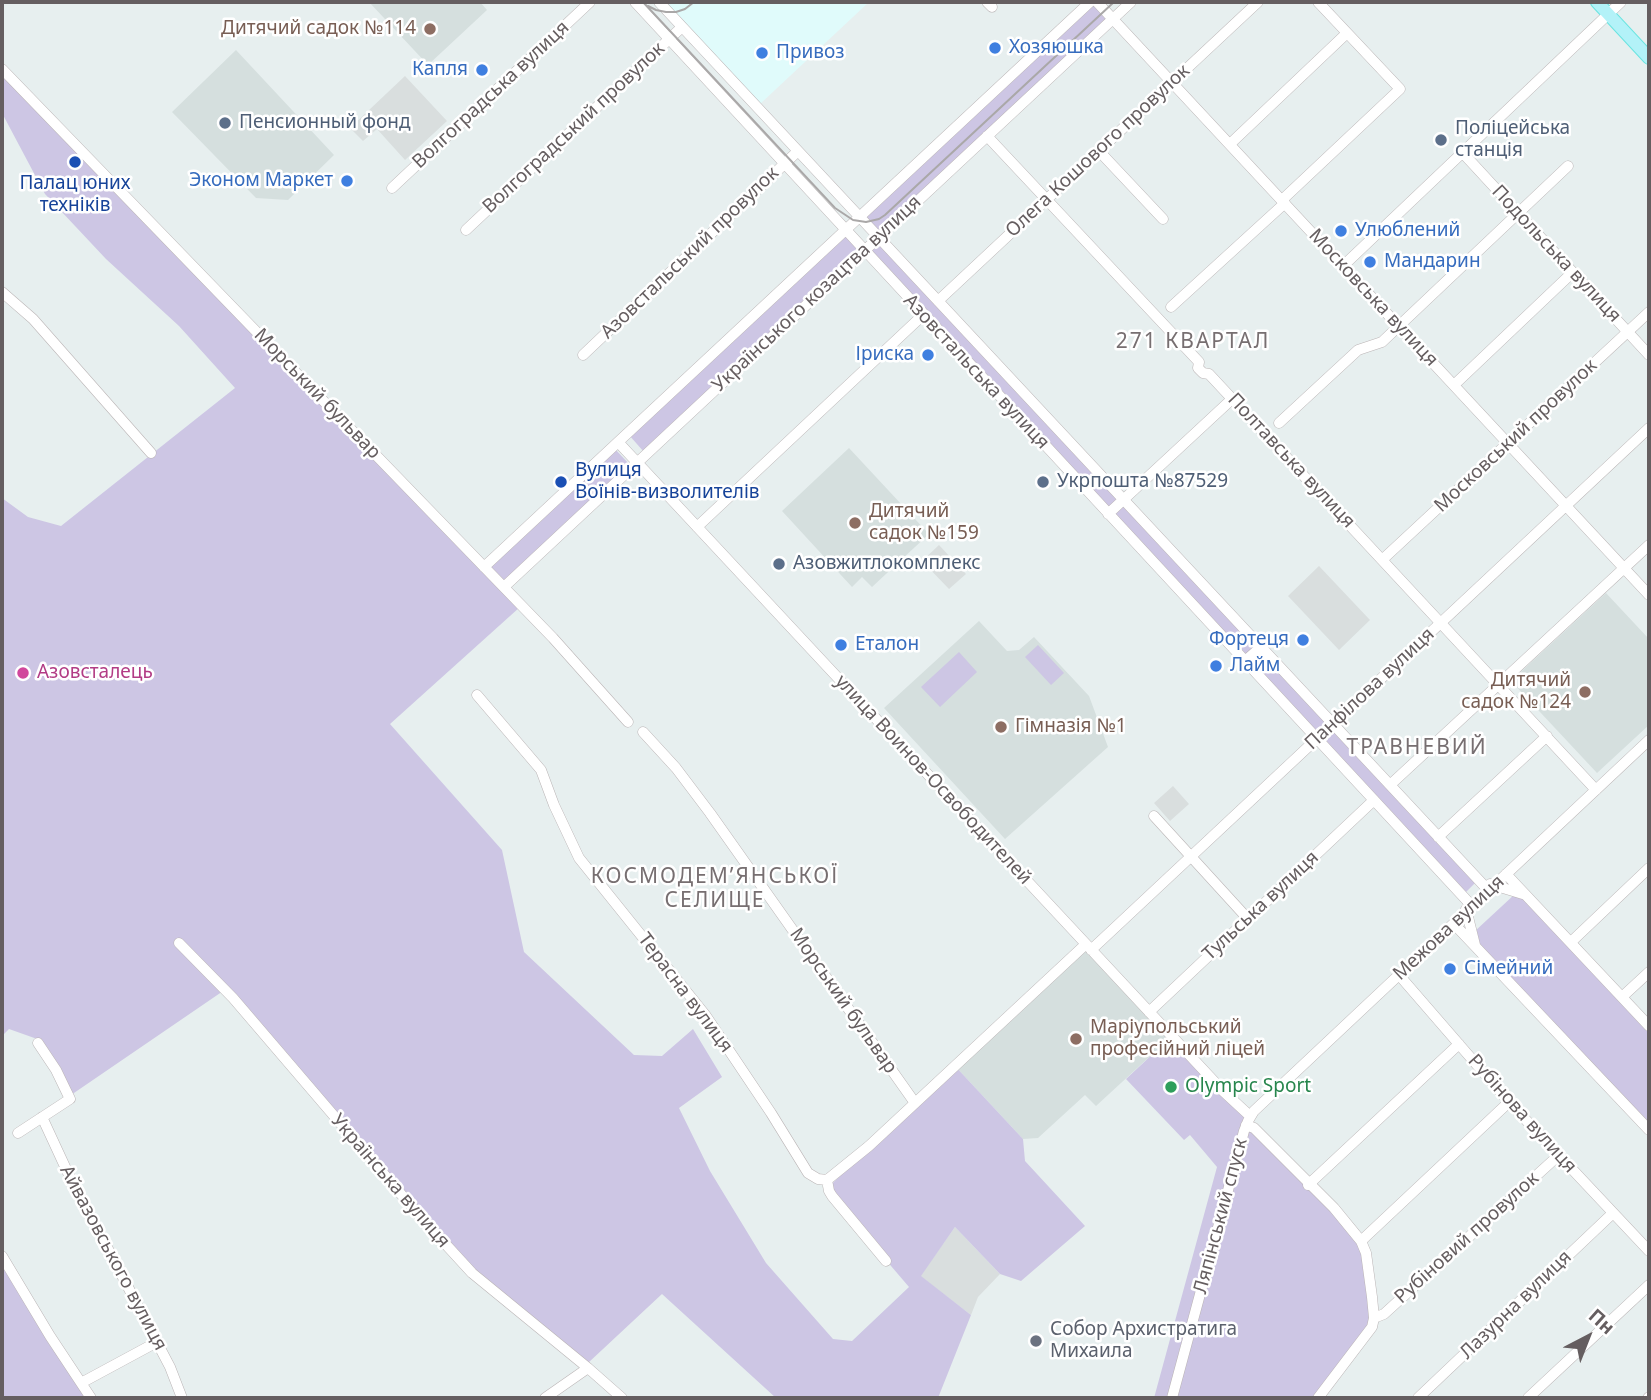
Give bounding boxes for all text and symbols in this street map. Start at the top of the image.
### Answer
street label: Волгоградська вулиця [408,16,574,174]
place label: Дитячий садок №114 [221,18,416,40]
marker: Дитячий садок №114 [422,21,438,37]
place label: Хозяюшка [1009,37,1104,59]
street label: Волгоградський провулок [478,38,670,218]
marker: Хозяюшка [987,40,1003,56]
place label: Привоз [776,42,845,64]
marker: Привоз [754,45,770,61]
place label: Капля [412,59,468,81]
street label: Олега Кошового провулок [1001,60,1195,242]
marker: Капля [474,62,490,78]
place label: Пенсионный фонд [239,112,410,134]
marker: Пенсионный фонд [217,115,233,131]
place label: Поліцейська станція [1455,118,1570,162]
marker: Поліцейська станція [1433,132,1449,148]
marker: Палац юних техніків [67,154,83,170]
street label: Азовстальський провулок [596,162,784,344]
place label: Эконом Маркет [189,170,333,192]
place label: Палац юних техніків [19,173,131,217]
marker: Эконом Маркет [339,173,355,189]
street label: Подольська вулиця [1487,181,1625,327]
street label: Українського козацтва вулиця [708,191,926,397]
place label: Улюблений [1355,220,1460,242]
marker: Улюблений [1333,223,1349,239]
street label: Московська вулиця [1304,225,1442,371]
place label: Мандарин [1384,251,1481,273]
marker: Мандарин [1362,254,1378,270]
street label: Азовстальська вулиця [898,290,1054,454]
street label: Морський бульвар [249,324,385,464]
district label: 271 КВАРТАЛ [1117,329,1269,355]
place label: Іриска [856,344,914,366]
marker: Іриска [920,347,936,363]
street label: Московський провулок [1430,355,1602,517]
street label: Полтавська вулиця [1223,389,1359,533]
place label: Вулиця Воїнів-визволителів [575,460,760,504]
place label: Укрпошта №87529 [1057,471,1228,493]
marker: Вулиця Воїнів-визволителів [553,474,569,490]
marker: Укрпошта №87529 [1035,474,1051,490]
place label: Дитячий садок №159 [869,501,979,545]
marker: Дитячий садок №159 [847,515,863,531]
place label: Азовжитлокомплекс [793,553,981,575]
marker: Азовжитлокомплекс [771,556,787,572]
street label: Панфілова вулиця [1301,623,1439,755]
place label: Фортеця [1209,629,1289,651]
marker: Фортеця [1295,632,1311,648]
place label: Еталон [855,634,919,656]
marker: Еталон [833,637,849,653]
place label: Лайм [1230,655,1280,677]
marker: Лайм [1208,658,1224,674]
place label: Азовсталець [37,662,153,684]
marker: Азовсталець [15,665,31,681]
place label: Дитячий садок №124 [1461,670,1571,714]
street label: улица Воинов-Освободителей [830,671,1036,889]
marker: Дитячий садок №124 [1577,684,1593,700]
place label: Гімназія №1 [1015,716,1127,738]
marker: Гімназія №1 [993,719,1009,735]
district label: ТРАВНЕВИЙ [1348,735,1486,761]
street label: Тульська вулиця [1198,846,1324,966]
district label: КОСМОДЕМ’ЯНСЬКОЇ СЕЛИЩЕ [593,864,837,914]
street label: Межова вулиця [1389,871,1509,985]
street label: Морський бульвар [784,924,902,1078]
street label: Терасна вулиця [633,929,737,1057]
place label: Сімейний [1464,958,1553,980]
marker: Сімейний [1442,961,1458,977]
place label: Маріупольський професійний ліцей [1090,1017,1265,1061]
marker: Маріупольський професійний ліцей [1068,1031,1084,1047]
street label: Рубінова вулиця [1463,1050,1581,1178]
place label: Olympic Sport [1185,1076,1311,1098]
marker: Olympic Sport [1163,1079,1179,1095]
street label: Українська вулиця [326,1109,454,1253]
street label: Ляпінський спуск [1189,1136,1253,1296]
street label: Айвазовського вулиця [54,1162,172,1354]
street label: Рубіновий провулок [1390,1167,1544,1309]
street label: Лазурна вулиця [1456,1246,1576,1364]
north arrow [1553,1302,1623,1372]
text: Пн [1583,1303,1621,1340]
place label: Собор Архистратига Михаила [1050,1319,1237,1363]
marker: Собор Архистратига Михаила [1028,1333,1044,1349]

